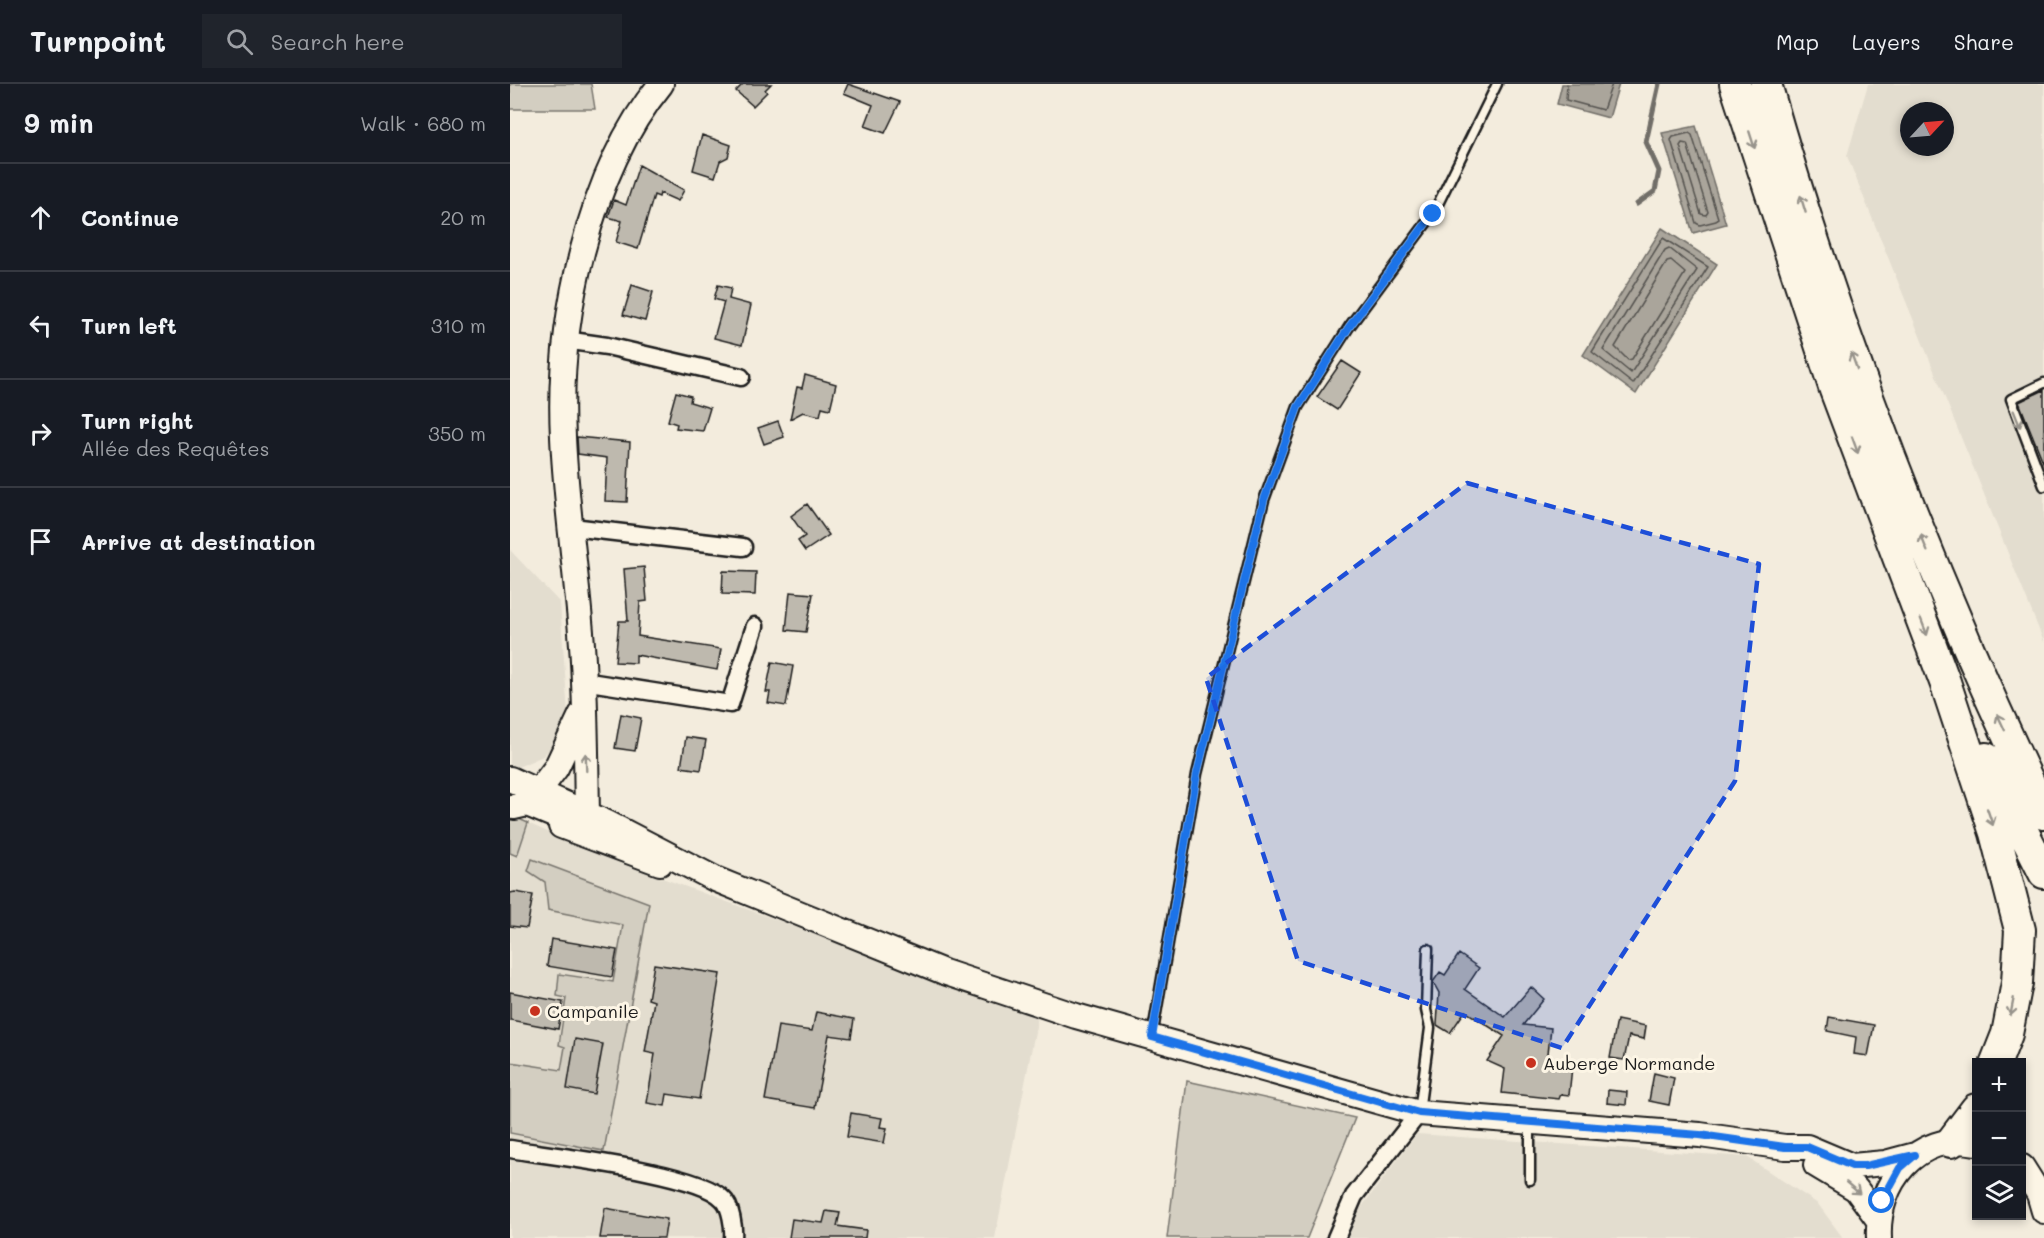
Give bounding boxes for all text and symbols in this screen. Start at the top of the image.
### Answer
search box [202,14,622,68]
text: Turnpoint [30,23,166,59]
icon: search [223,25,256,58]
text: Search here [271,27,405,56]
text: Map [1776,28,1819,55]
text: Layers [1852,28,1921,55]
text: Share [1954,28,2014,55]
north arrow [1900,102,1954,156]
text: 9 min [24,106,93,140]
text: Walk · 680 m [360,110,486,136]
one-way arrow [1747,130,1758,149]
one-way arrow [1797,195,1808,214]
route end [1419,200,1445,226]
icon: ahead [24,201,57,234]
text: Continue [81,203,179,232]
text: 20 m [440,204,486,230]
icon: left [24,309,57,342]
text: Turn left [81,311,177,340]
text: 310 m [431,312,486,338]
one-way arrow [1848,352,1859,371]
text: Turn right [81,406,193,435]
one-way arrow [2012,409,2023,428]
icon: right [24,417,57,450]
text: 350 m [428,420,486,446]
text: Allée des Requêtes [81,435,269,461]
one-way arrow [1850,435,1861,454]
icon: arrive [24,525,57,558]
text: Arrive at destination [81,527,316,556]
one-way arrow [1918,534,1929,553]
one-way arrow [1919,618,1930,636]
one-way arrow [1994,714,2006,732]
one-way arrow [580,752,591,772]
one-way arrow [1985,807,1996,826]
one-way arrow [2006,997,2017,1017]
place label: Campanile [547,999,639,1023]
marker: Campanile [528,1004,542,1018]
place label: Auberge Normande [1543,1051,1715,1075]
marker: Auberge Normande [1524,1056,1538,1070]
map controls [1972,1058,2026,1220]
button: + [1972,1058,2026,1112]
button: − [1972,1112,2026,1166]
button: layers [1972,1166,2026,1220]
one-way arrow [1845,1181,1860,1195]
route start [1868,1187,1894,1213]

